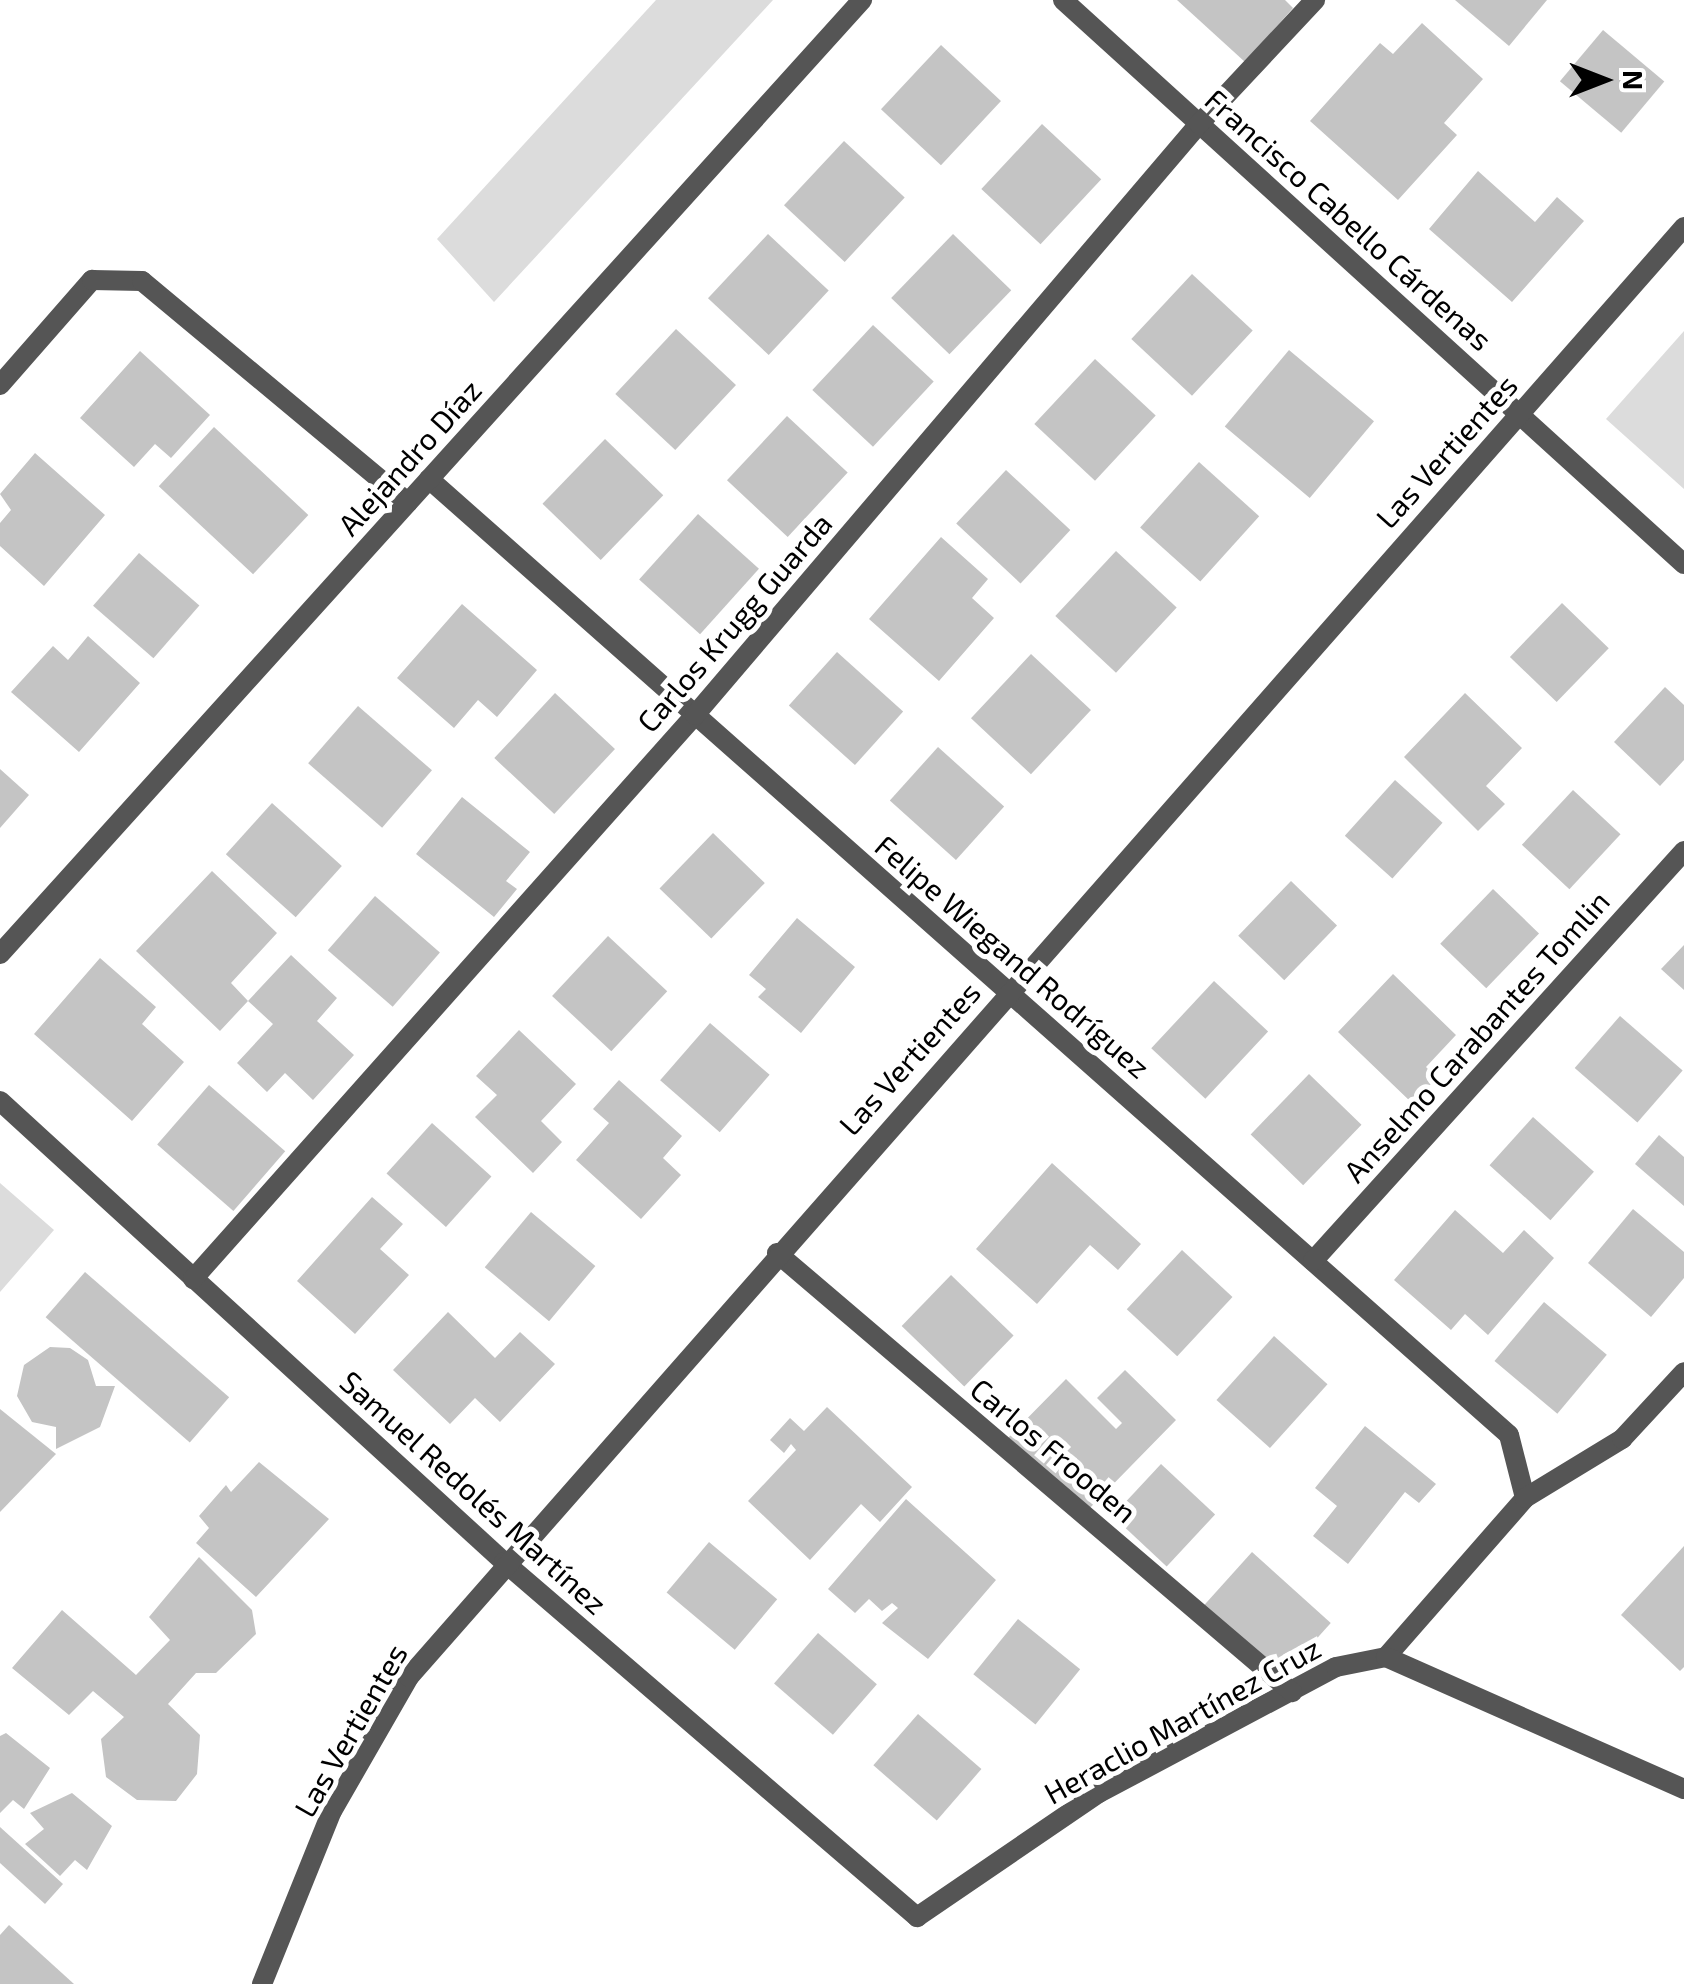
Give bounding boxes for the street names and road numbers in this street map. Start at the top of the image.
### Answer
street label: Francisco Cabello Cárdenas [1198,81,1500,357]
street label: Las Vertientes [1368,367,1524,535]
street label: Alejandro Díaz [330,372,488,542]
street label: Carlos Krugg Guarda [629,505,839,739]
street label: Felipe Wiegand Rodríguez [868,827,1158,1085]
street label: Anselmo Carabantes Tomlin [1335,883,1617,1189]
street label: Las Vertientes [831,974,987,1142]
street label: Samuel Redolés Martínez [333,1363,615,1621]
street label: Carlos Frooden [964,1370,1144,1530]
street label: Heraclio Martínez Cruz [1038,1629,1326,1811]
street label: Las Vertientes [286,1637,414,1823]

